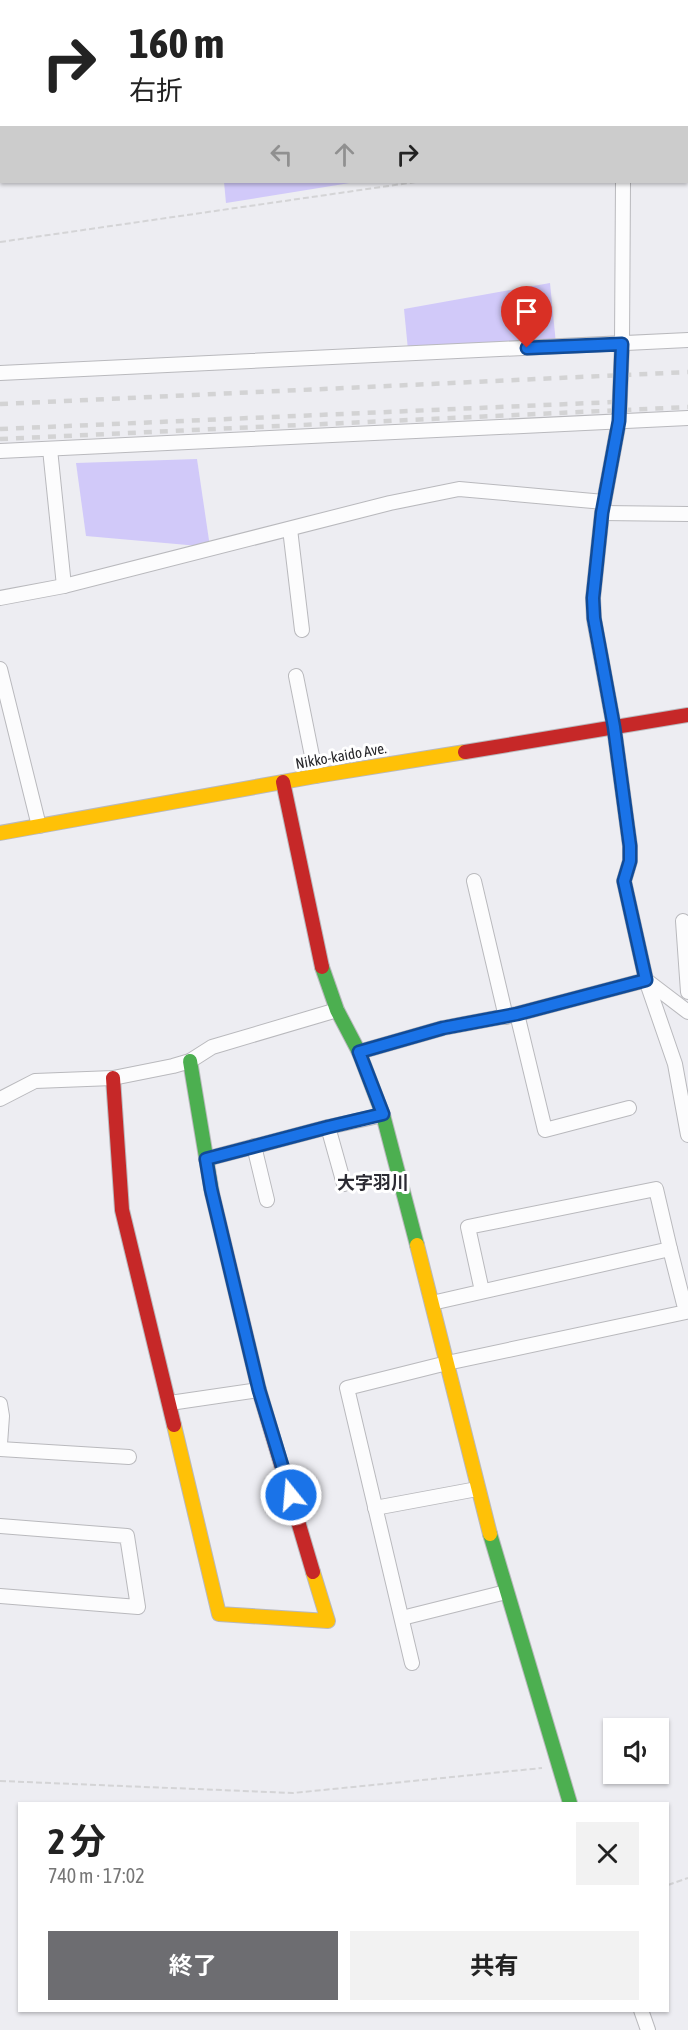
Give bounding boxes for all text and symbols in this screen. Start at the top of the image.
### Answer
text: 160 m [129,19,224,67]
icon: right [30,24,108,102]
text: 右折 [129,75,183,106]
icon: left [265,138,298,171]
icon: ahead [328,138,361,171]
icon: right [391,138,424,171]
pin [501,286,552,348]
icon: arrive [510,295,543,328]
street label: Nikko-kaido Ave. [294,739,388,772]
district label: 大字羽川 [337,1172,409,1193]
position arrow [259,1463,323,1527]
map controls [603,1718,669,1784]
button: sound [603,1718,669,1784]
text: 2 分 [48,1820,106,1862]
button: close [576,1822,639,1885]
text: 740 m · 17:02 [48,1864,145,1887]
button: 終了 [48,1931,338,2000]
button: 共有 [350,1931,639,2000]

